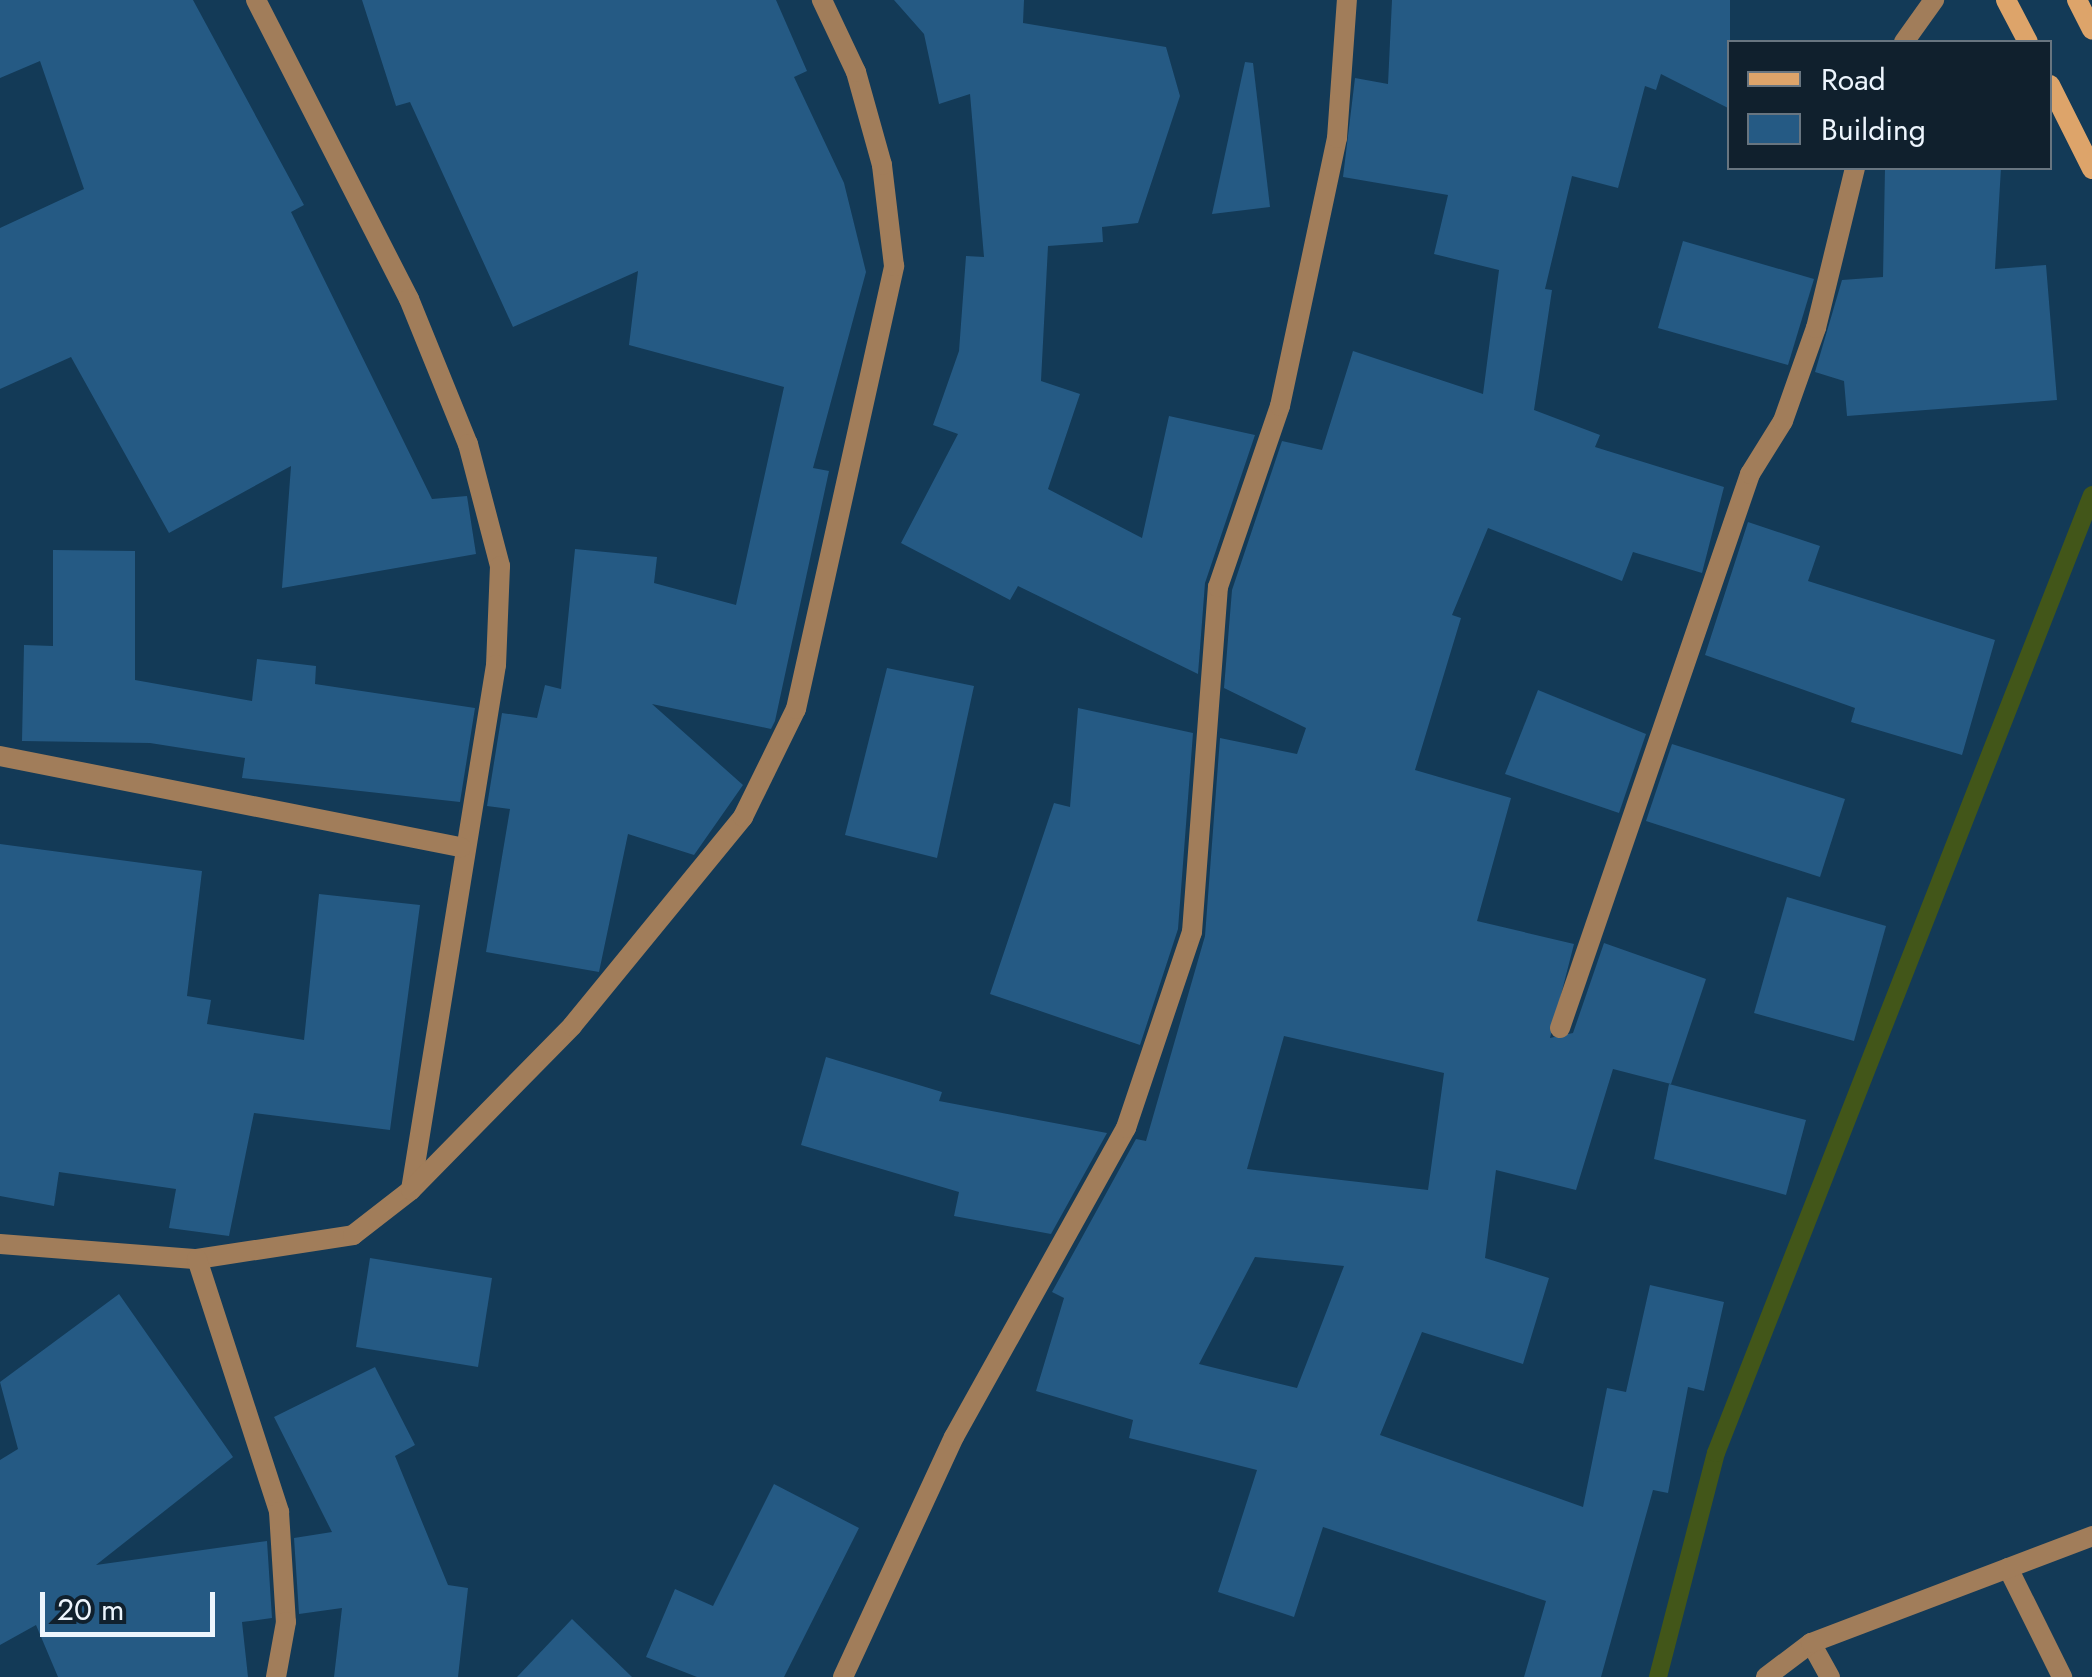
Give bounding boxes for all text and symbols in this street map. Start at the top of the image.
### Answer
legend [1727,40,2052,170]
text: Road [1821,58,1886,101]
text: Building [1821,108,1926,151]
scale bar [45,1572,220,1634]
text: 20 m [57,1588,124,1631]

